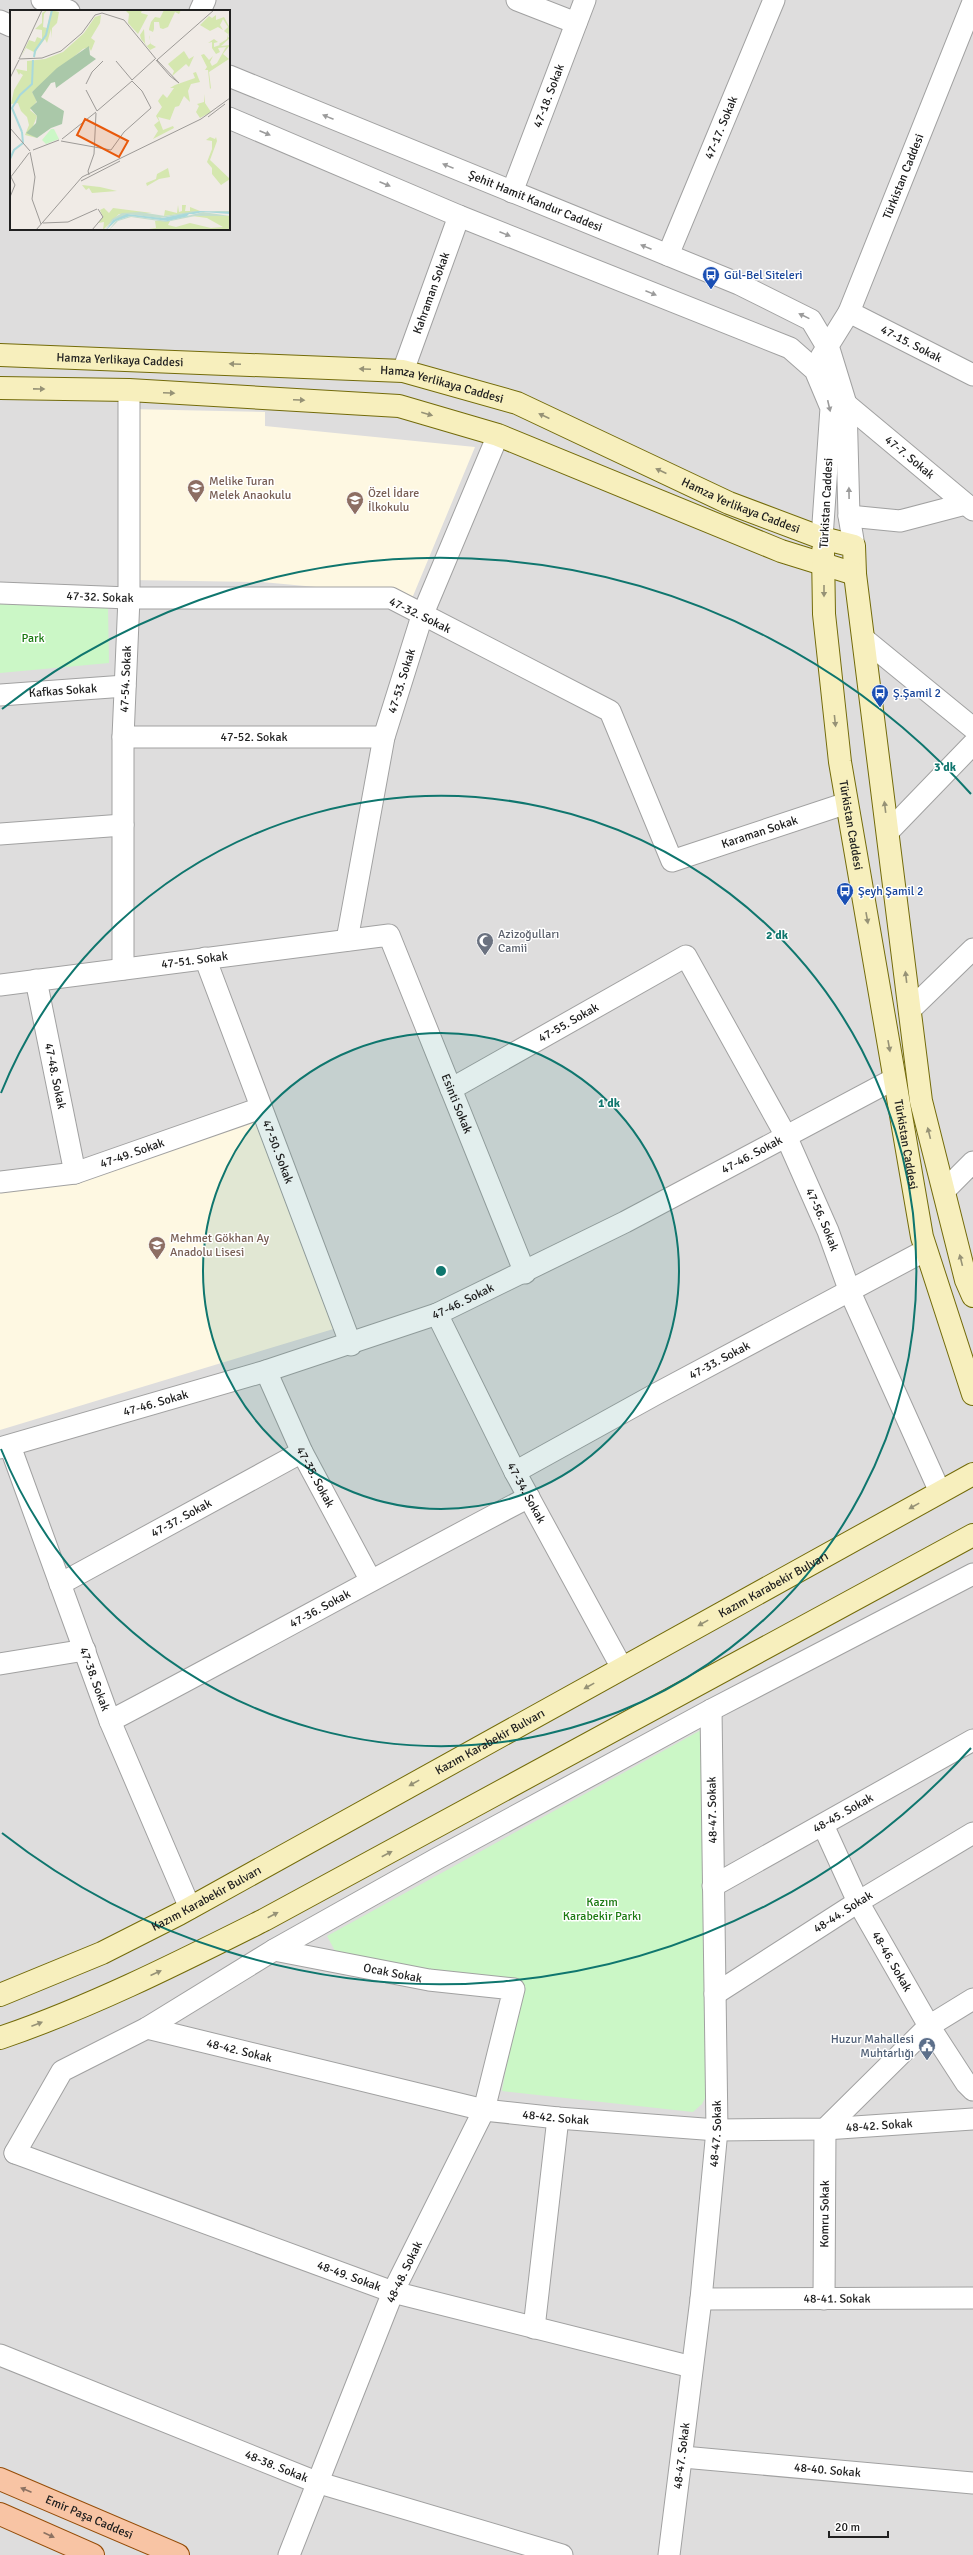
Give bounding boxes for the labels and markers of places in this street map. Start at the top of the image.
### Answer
bus stop icon: Gül-Bel Siteleri [701,265,721,290]
place label: Gül-Bel Siteleri [724,268,803,283]
place label: Melike Turan Melek Anaokulu [209,474,291,503]
school or university icon: Melike Turan Melek Anaokulu [186,478,206,503]
place label: Özel İdare İlkokulu [368,486,419,515]
school or university icon: Özel İdare İlkokulu [345,490,365,515]
bus stop icon: Ş.Şamil 2 [870,683,890,708]
place label: Ş.Şamil 2 [893,686,941,701]
bus stop icon: Şeyh Şamil 2 [835,881,855,906]
place label: Şeyh Şamil 2 [858,884,924,899]
place label: Azizoğulları Camii [498,927,559,956]
mosque icon: Azizoğulları Camii [475,931,495,956]
place label: Mehmet Gökhan Ay Anadolu Lisesi [170,1231,270,1260]
school or university icon: Mehmet Gökhan Ay Anadolu Lisesi [147,1235,167,1260]
centre of rings [434,1264,448,1278]
place label: Huzur Mahallesi Muhtarlığı [831,2032,914,2061]
public building icon: Huzur Mahallesi Muhtarlığı [917,2036,937,2061]

